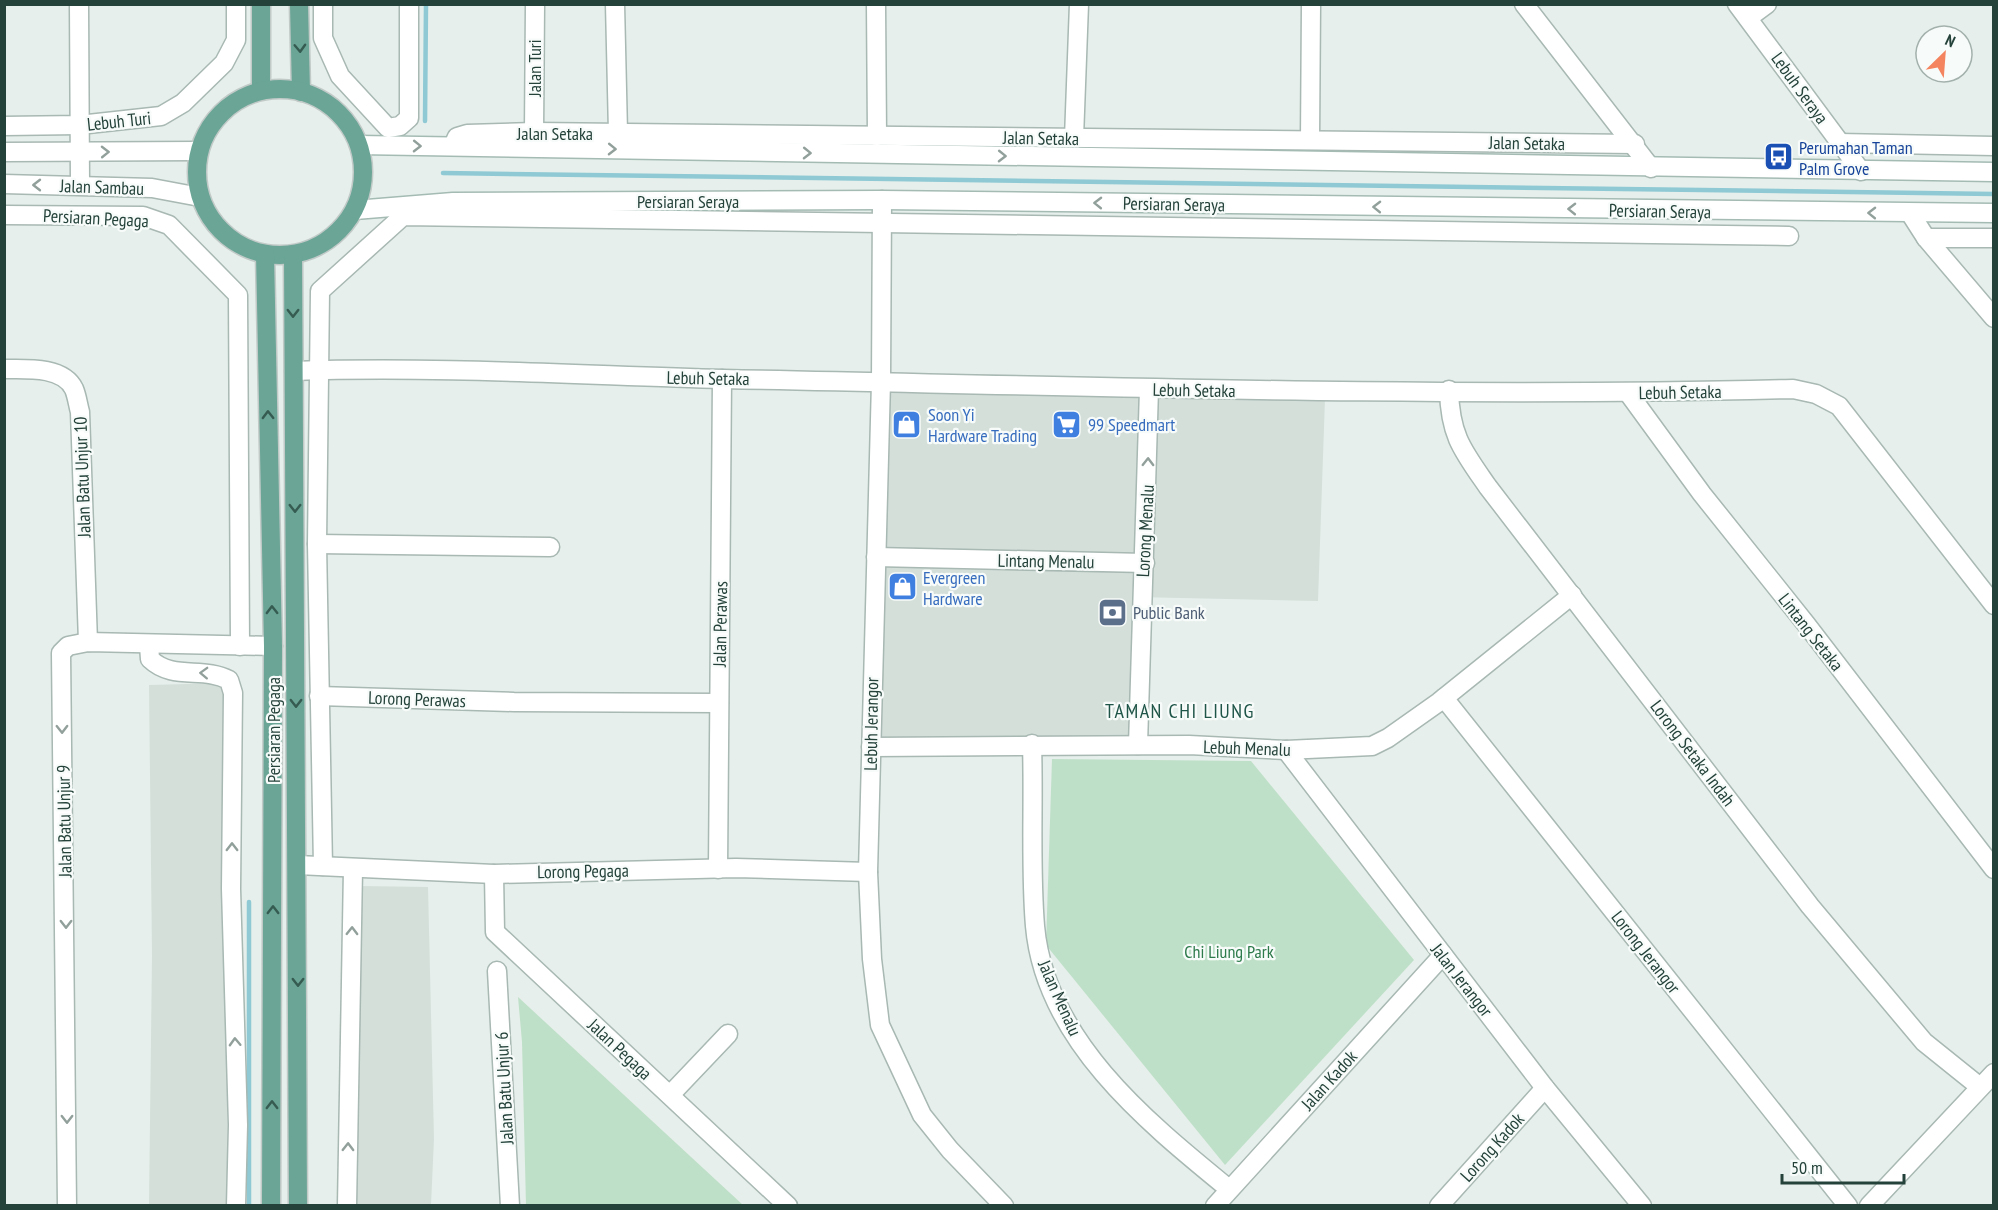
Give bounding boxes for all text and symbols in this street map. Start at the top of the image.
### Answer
north arrow [1914,24,1974,84]
text: N [1942,30,1958,51]
street label: Jalan Turi [523,39,546,98]
one-way arrow [294,44,306,53]
street label: Lebuh Seraya [1766,48,1834,128]
street label: Lebuh Turi [86,106,152,136]
street label: Jalan Setaka [516,122,593,145]
street label: Jalan Setaka [1002,126,1079,150]
street label: Jalan Setaka [1488,131,1565,155]
place label: Perumahan Taman Palm Grove [1799,136,1913,180]
one-way arrow [413,140,422,152]
bus stop icon: Perumahan Taman Palm Grove [1762,141,1794,173]
one-way arrow [608,143,617,155]
one-way arrow [100,146,109,158]
one-way arrow [803,146,812,159]
one-way arrow [998,150,1007,162]
street label: Jalan Sambau [59,174,144,200]
one-way arrow [32,179,41,191]
street label: Persiaran Seraya [637,190,739,213]
street label: Persiaran Seraya [1123,192,1225,216]
one-way arrow [1094,197,1103,209]
street label: Persiaran Seraya [1609,199,1711,223]
one-way arrow [1373,201,1382,213]
one-way arrow [1568,203,1577,216]
street label: Persiaran Pegaga [43,204,149,232]
one-way arrow [1868,207,1877,219]
one-way arrow [287,309,299,318]
street label: Lebuh Setaka [666,366,750,390]
street label: Lebuh Setaka [1152,378,1236,402]
street label: Lebuh Setaka [1638,380,1722,404]
place label: Soon Yi Hardware Trading [928,403,1037,447]
shop icon: Soon Yi Hardware Trading [891,408,923,440]
supermarket icon: 99 Speedmart [1051,408,1083,440]
one-way arrow [262,411,275,420]
place label: 99 Speedmart [1088,413,1175,436]
street label: Jalan Batu Unjur 10 [68,416,96,539]
one-way arrow [1141,458,1154,467]
street label: Lorong Menalu [1131,484,1159,578]
one-way arrow [289,504,301,513]
street label: Lintang Menalu [997,549,1095,573]
place label: Evergreen Hardware [923,566,985,610]
shop icon: Evergreen Hardware [886,571,918,603]
street label: Jalan Perawas [708,581,732,668]
street label: Lintang Setaka [1773,589,1849,675]
bank icon: Public Bank [1096,596,1128,628]
place label: Public Bank [1133,601,1205,624]
one-way arrow [266,606,279,615]
one-way arrow [199,667,208,679]
street label: Persiaran Pegaga [262,677,285,783]
street label: Lebuh Jerangor [859,677,883,771]
street label: Lorong Perawas [368,686,466,712]
street label: Lorong Setaka Indah [1646,695,1740,811]
district label: TAMAN CHI LIUNG [1105,698,1255,724]
one-way arrow [290,699,302,708]
one-way arrow [55,725,68,734]
street label: Lebuh Menalu [1203,735,1291,761]
street label: Jalan Batu Unjur 9 [52,764,76,879]
one-way arrow [225,843,238,852]
street label: Lorong Pegaga [537,859,629,883]
one-way arrow [267,906,279,915]
street label: Lorong Jerangor [1606,906,1686,998]
one-way arrow [60,920,72,929]
one-way arrow [346,927,358,936]
street label: Jalan Jerangor [1426,938,1498,1021]
park label: Chi Liung Park [1184,940,1274,963]
street label: Jalan Menalu [1033,956,1087,1040]
one-way arrow [292,978,304,987]
street label: Jalan Pegaga [582,1013,657,1085]
street label: Jalan Batu Unjur 6 [490,1031,518,1146]
one-way arrow [229,1038,242,1047]
street label: Jalan Kadok [1295,1045,1362,1116]
one-way arrow [266,1101,278,1110]
street label: Lorong Kadok [1455,1108,1529,1186]
one-way arrow [61,1115,73,1124]
one-way arrow [342,1143,354,1152]
scale bar [1782,1147,1904,1185]
text: 50 m [1791,1156,1823,1179]

